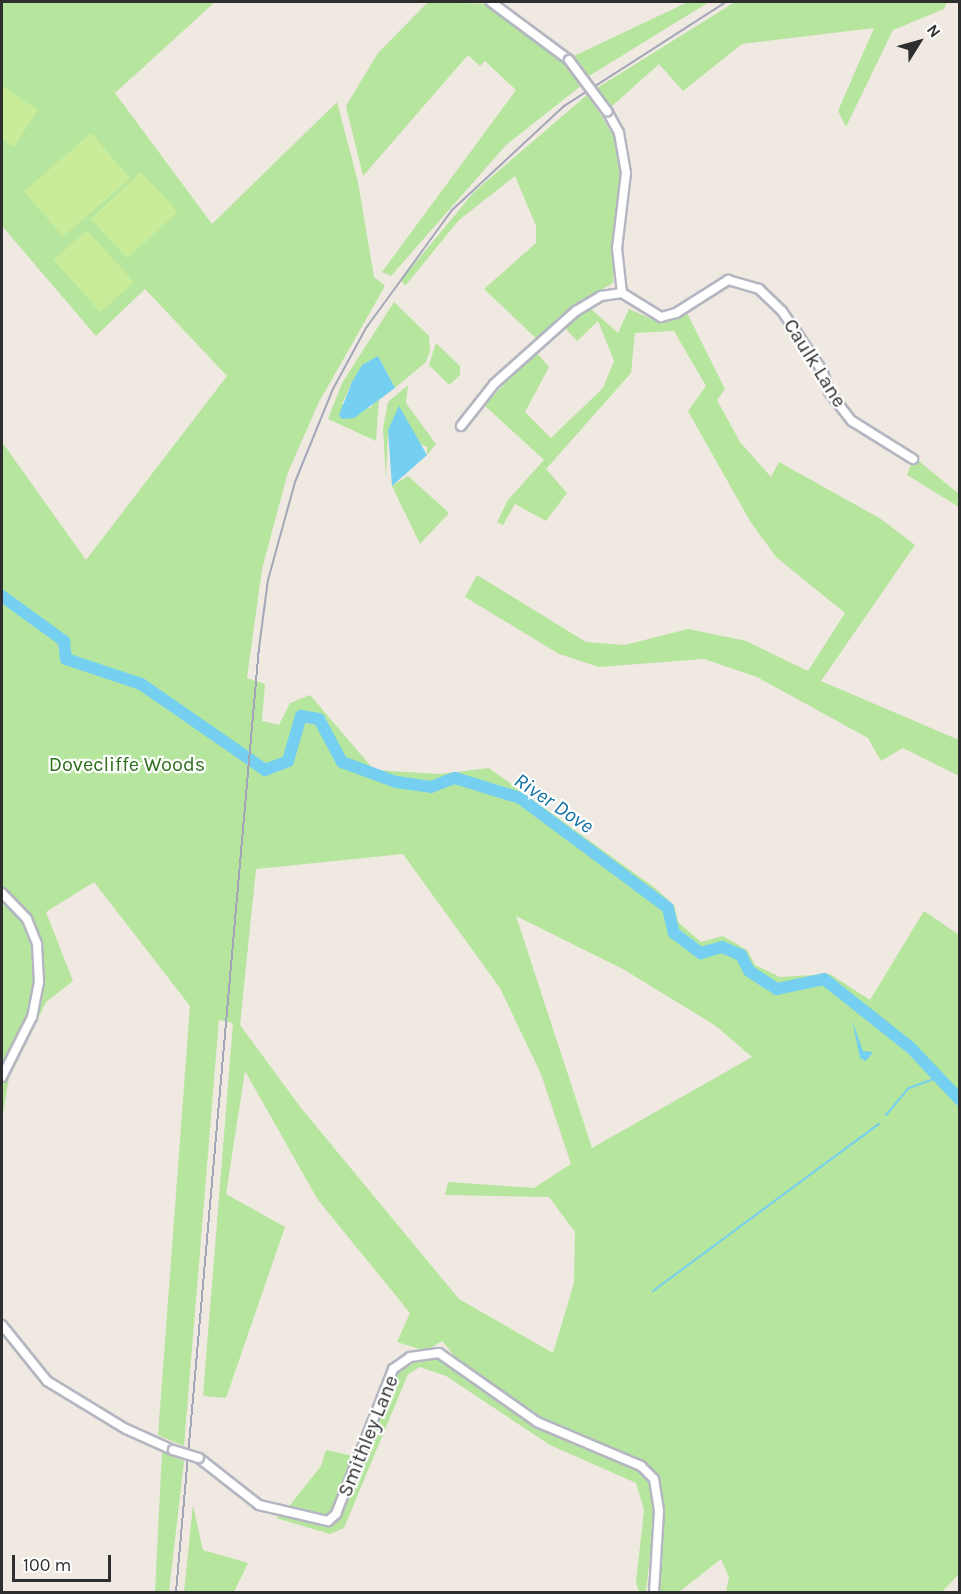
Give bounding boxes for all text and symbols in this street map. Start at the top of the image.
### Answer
north arrow [889,12,949,72]
text: N [923,21,945,41]
street label: Caulk Lane [778,314,852,412]
park label: Dovecliffe Woods [49,752,205,776]
water label: River Dove [510,767,598,839]
street label: Smithley Lane [333,1372,403,1500]
scale bar [15,1543,114,1581]
text: 100 m [23,1554,71,1576]

